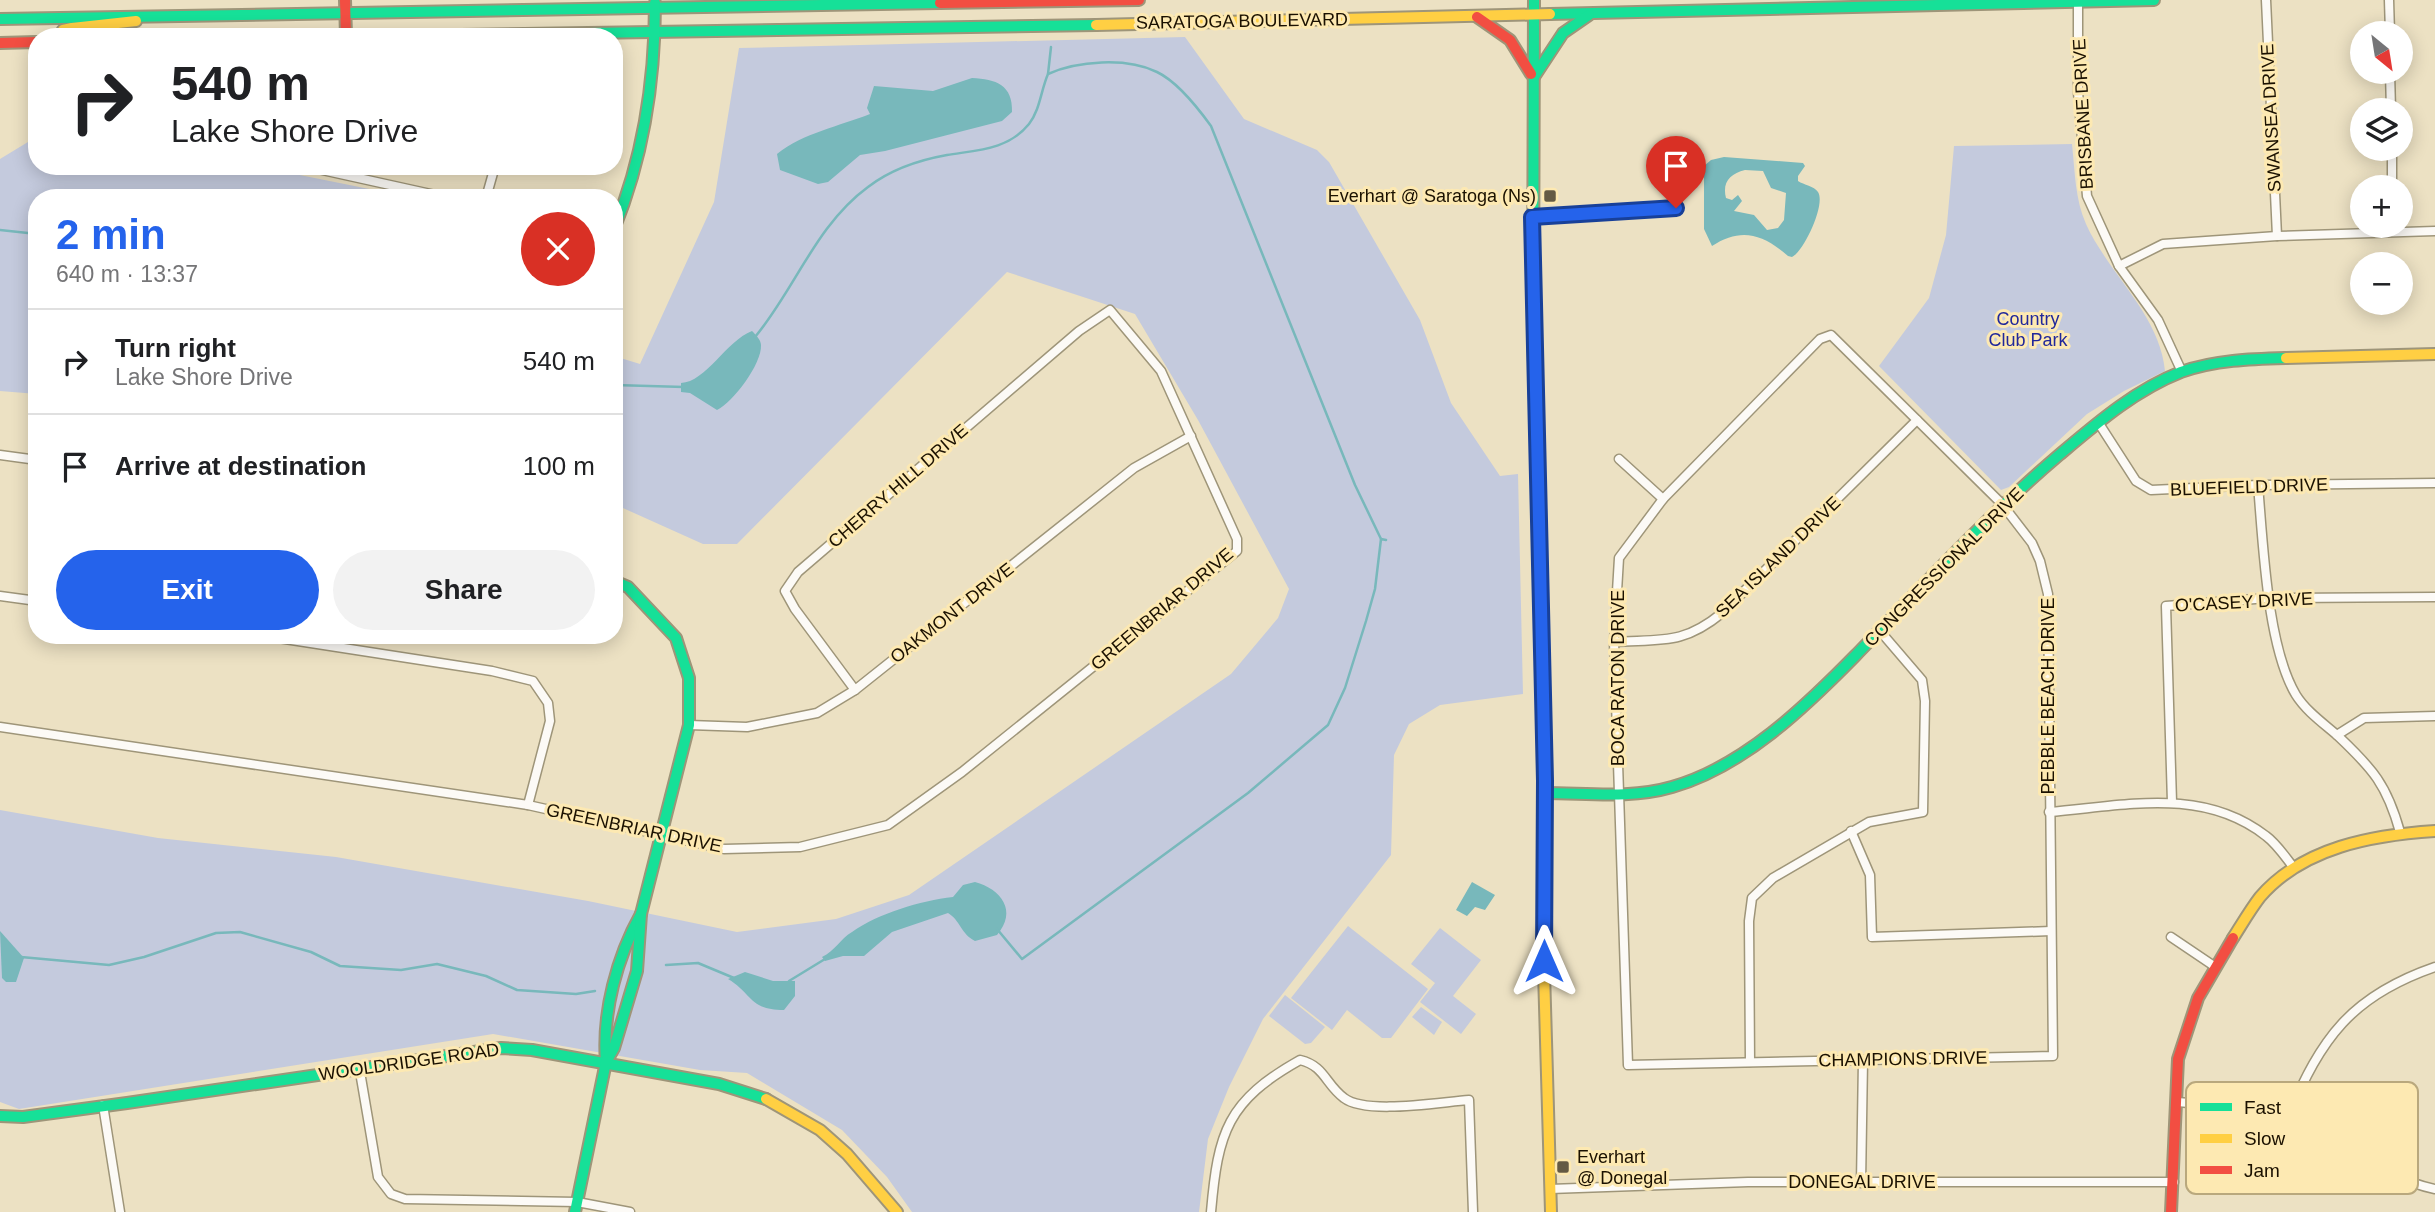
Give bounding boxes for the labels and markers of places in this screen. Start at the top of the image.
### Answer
pin [1646,136,1706,208]
place label: Everhart @ Saratoga (Ns) [1328,186,1536,206]
marker: Everhart @ Saratoga (Ns) [1542,188,1558,204]
place label: Everhart @ Donegal [1577,1147,1667,1188]
marker: Everhart @ Donegal [1555,1159,1571,1175]

